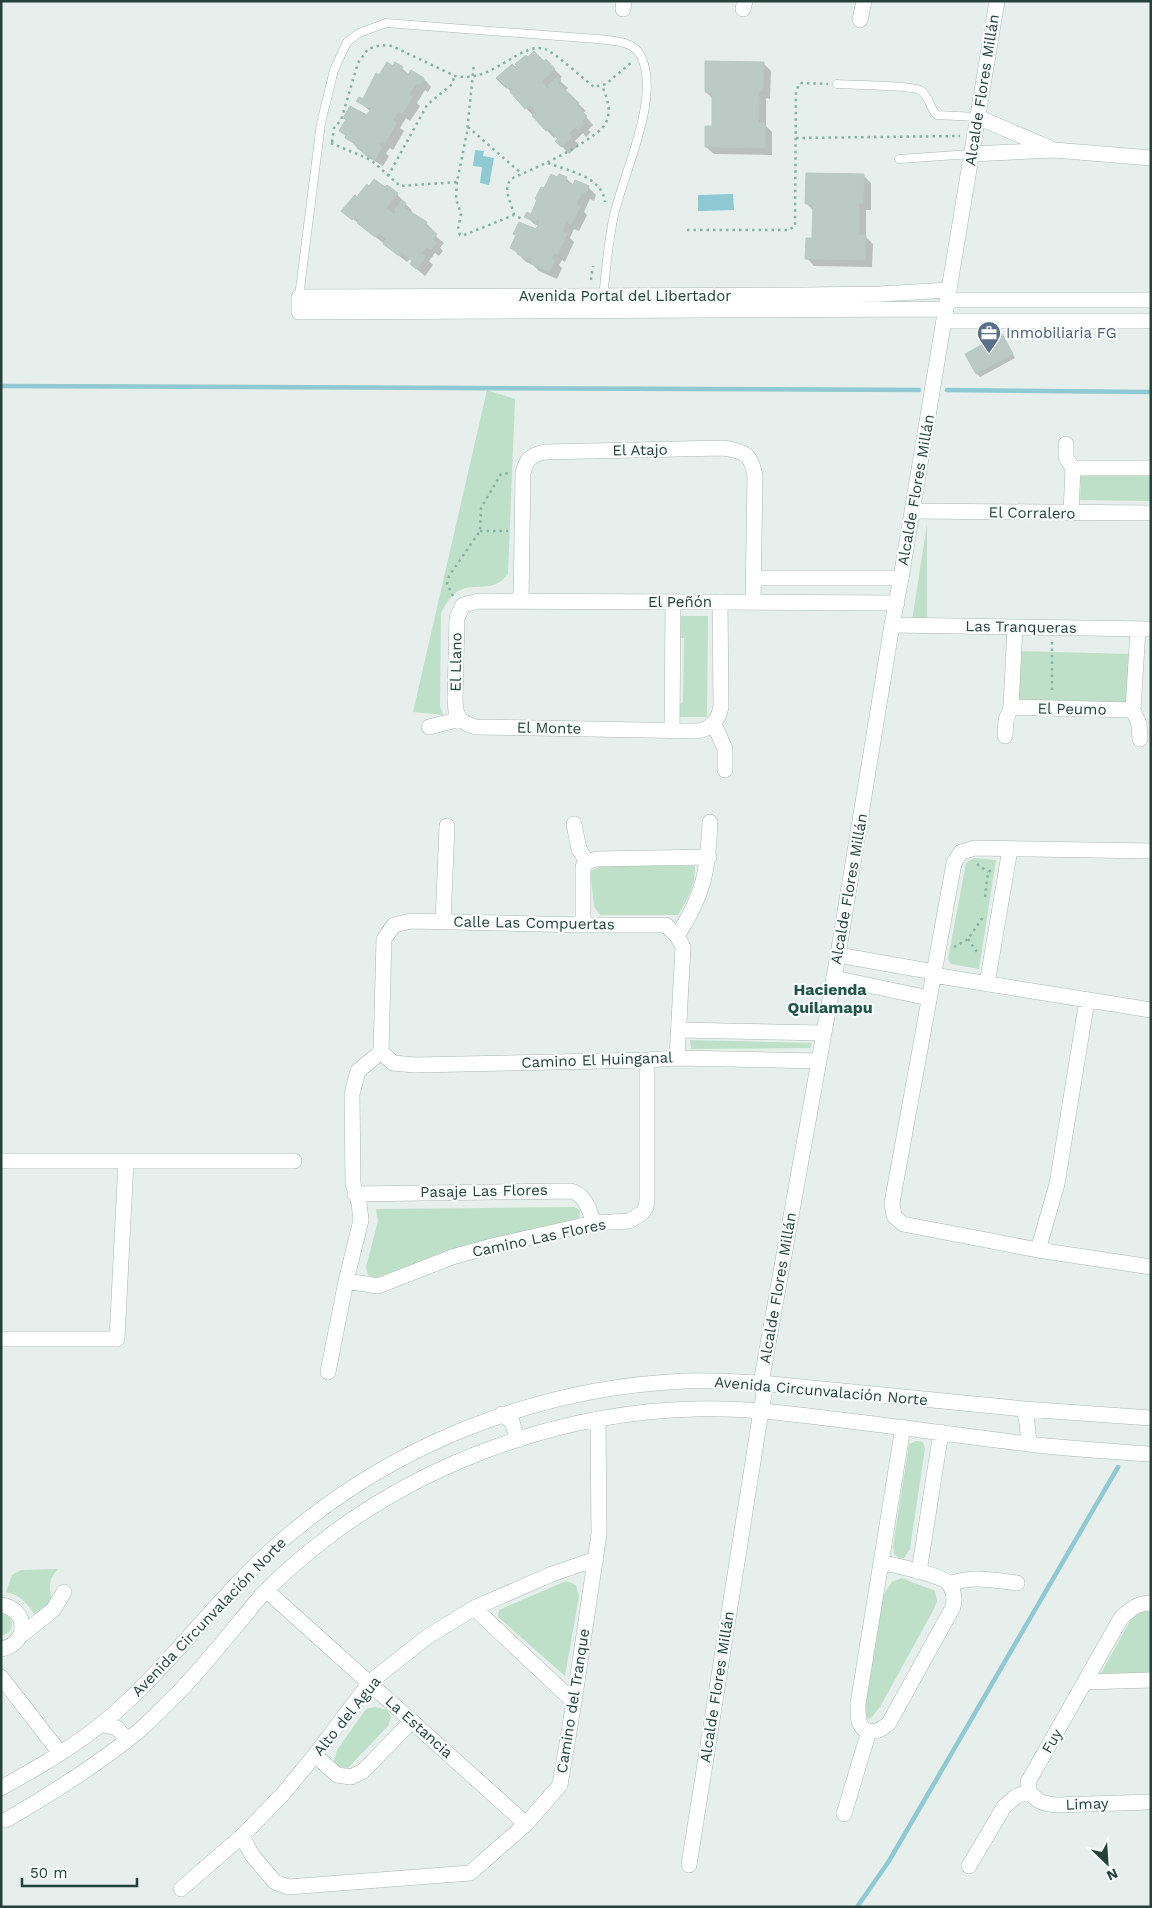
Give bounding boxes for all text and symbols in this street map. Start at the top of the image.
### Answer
street label: Alcalde Flores Millán [961,13,1003,167]
street label: Avenida Portal del Libertador [519,287,731,305]
office icon: Inmobiliaria FG [976,320,1002,354]
place label: Inmobiliaria FG [1006,324,1117,342]
street label: Alcalde Flores Millán [894,413,938,567]
street label: El Atajo [612,441,668,459]
street label: El Corralero [989,503,1075,523]
street label: El Peñón [648,593,712,611]
street label: Las Tranqueras [965,617,1077,637]
street label: El Llano [446,632,466,692]
street label: El Peumo [1037,699,1107,719]
street label: El Monte [517,718,581,738]
street label: Alcalde Flores Millán [827,812,871,966]
street label: Calle Las Compuertas [453,913,615,933]
district label: Hacienda Quilamapu [787,980,873,1017]
street label: Camino El Huinganal [521,1048,673,1072]
street label: Pasaje Las Flores [420,1181,548,1201]
street label: Alcalde Flores Millán [756,1211,800,1365]
street label: Camino Las Flores [471,1215,608,1261]
street label: Avenida Circunvalación Norte [714,1373,928,1409]
street label: Avenida Circunvalación Norte [128,1534,290,1700]
street label: Alcalde Flores Millán [696,1610,738,1764]
street label: Camino del Tranque [553,1627,593,1775]
street label: Alto del Agua [310,1672,385,1759]
street label: La Estancia [382,1692,457,1762]
street label: Fuy [1038,1725,1066,1757]
street label: Limay [1065,1794,1109,1814]
north arrow [1082,1838,1132,1888]
scale bar [22,1856,138,1888]
text: 50 m [30,1864,67,1882]
text: N [1104,1865,1121,1884]

